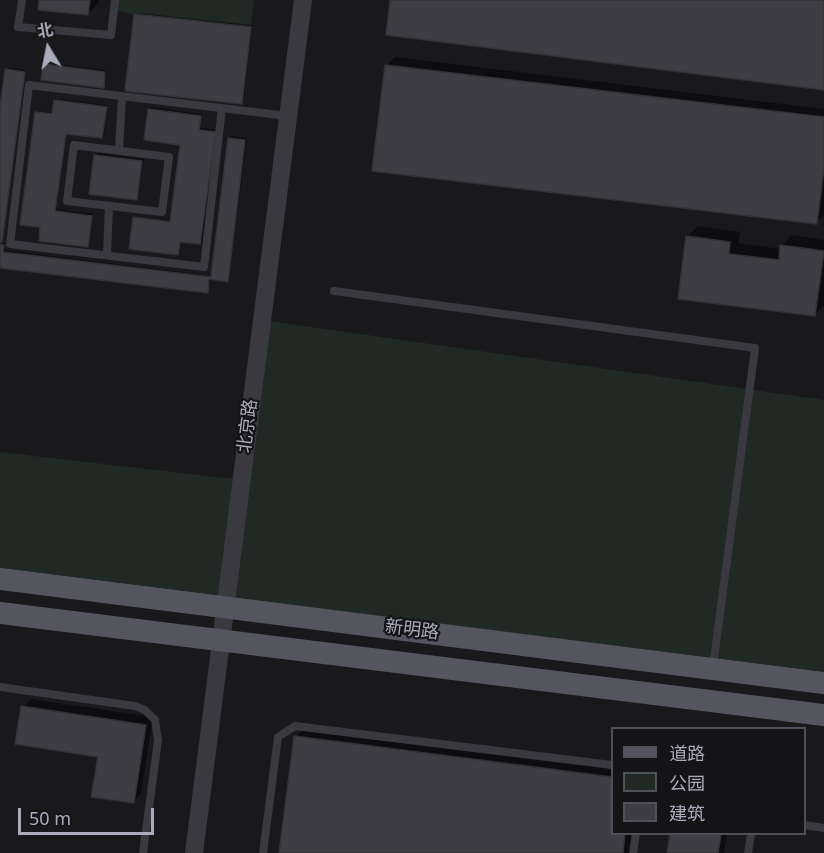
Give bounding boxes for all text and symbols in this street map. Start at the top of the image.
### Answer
north arrow [18,18,78,78]
text: 北 [35,18,55,42]
street label: 北京路 [234,398,262,454]
street label: 新明路 [384,616,440,644]
legend [611,727,806,835]
text: 道路 [669,741,705,765]
text: 公园 [669,771,705,795]
scale bar [21,796,158,834]
text: 建筑 [669,801,705,825]
text: 50 m [29,806,71,830]

